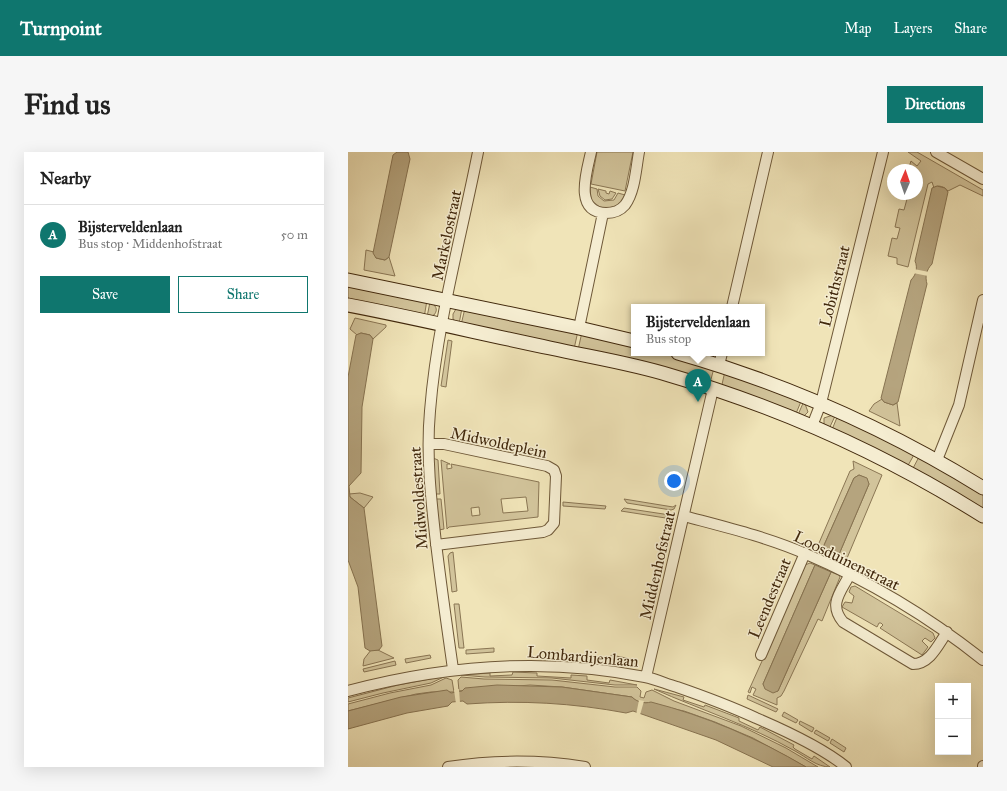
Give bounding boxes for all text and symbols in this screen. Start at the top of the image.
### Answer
text: Turnpoint [20,17,102,40]
text: Map [844,20,872,37]
text: Layers [894,20,932,37]
text: Share [954,20,987,37]
button: Directions [887,86,983,123]
text: Find us [24,87,110,122]
north arrow [887,164,923,200]
text: Nearby [40,168,91,189]
street label: Markelostraat [428,188,465,282]
text: Bijsterveldenlaan [78,218,183,236]
text: A [49,227,57,243]
text: 50 m [281,227,308,243]
text: Bus stop · Middenhofstraat [78,236,222,252]
street label: Lobithstraat [815,243,854,329]
button: Save [40,276,170,313]
button: Share [178,276,308,313]
popup [631,304,765,356]
text: Bijsterveldenlaan [646,313,750,331]
text: Bus stop [646,331,691,347]
pin: A [685,369,711,402]
street label: Midwoldeplein [449,423,549,462]
street label: Midwoldestraat [405,446,432,550]
your location [664,471,684,491]
street label: Middenhofstraat [636,508,679,621]
street label: Loosduinenstraat [791,527,903,594]
street label: Leendestraat [744,555,795,641]
street label: Lombardijenlaan [526,642,640,671]
map controls [935,683,971,755]
button: + [935,683,971,719]
button: − [935,719,971,755]

